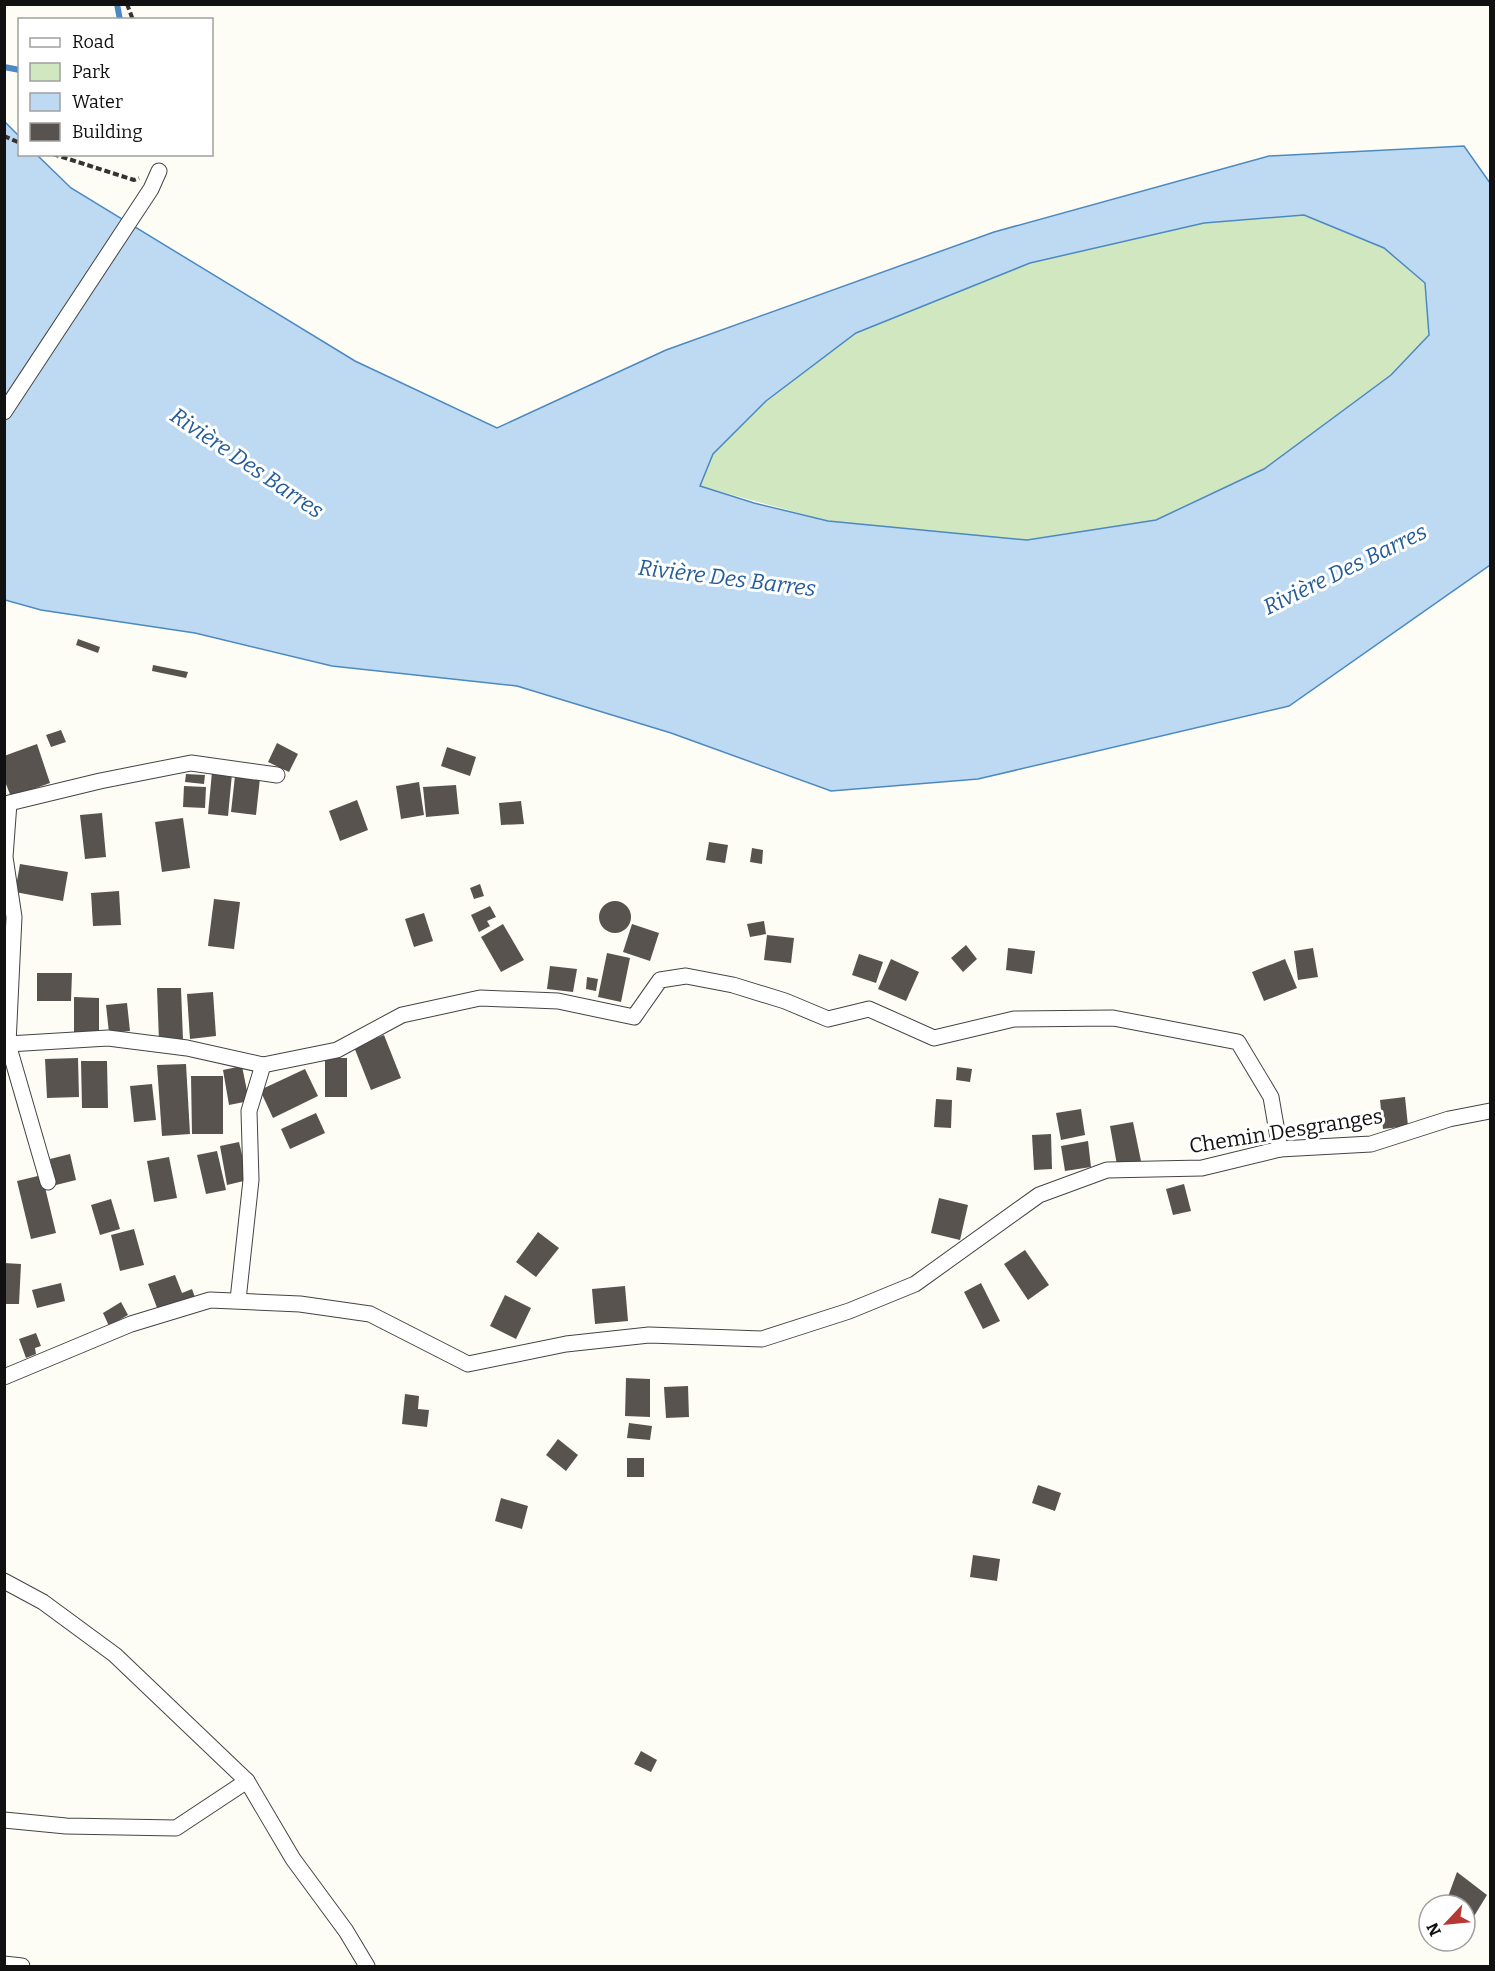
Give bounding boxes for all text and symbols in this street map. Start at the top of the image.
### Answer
legend [18,18,213,156]
text: Road [72,31,115,53]
text: Park [72,61,111,83]
text: Water [72,91,123,113]
text: Building [72,121,143,143]
water label: Rivière Des Barres [165,402,329,524]
water label: Rivière Des Barres [1259,518,1431,620]
water label: Rivière Des Barres [637,554,817,602]
street label: Chemin Desgranges [1187,1103,1385,1159]
north arrow [1417,1893,1477,1953]
text: N [1423,1920,1445,1939]

